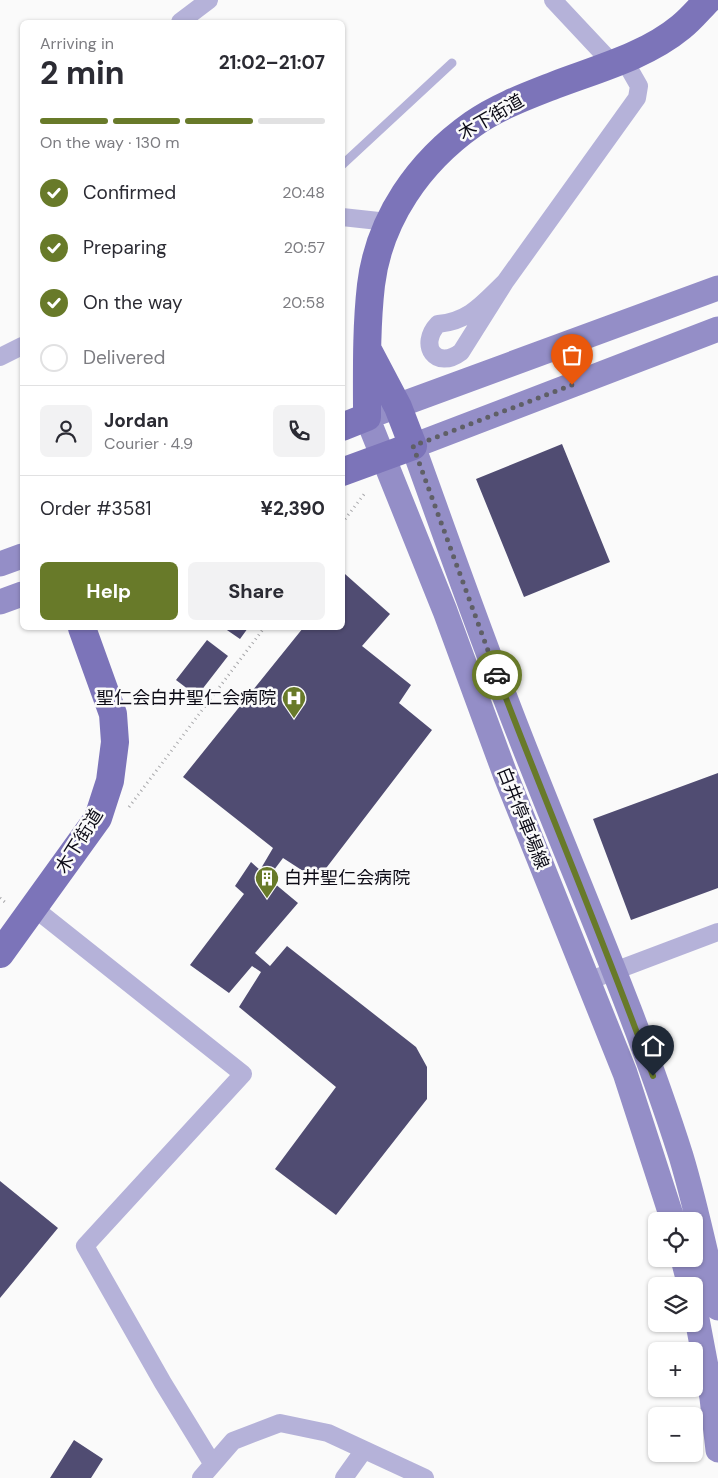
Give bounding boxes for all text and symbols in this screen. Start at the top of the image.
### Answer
text: Arriving in [40,33,114,54]
text: 21:02–21:07 [219,50,325,75]
text: 2 min [40,52,125,94]
street label: 木下街道 [454,89,528,145]
text: On the way · 130 m [40,132,180,153]
icon: check [40,179,68,207]
text: Confirmed [83,180,176,205]
text: 20:48 [282,182,325,203]
icon: check [40,234,68,262]
text: Preparing [83,235,167,260]
text: 20:57 [284,237,325,258]
icon: check [40,289,68,317]
text: On the way [83,290,183,315]
text: 20:58 [282,292,325,313]
pin [551,334,593,385]
icon: bag [558,341,586,369]
text: Delivered [83,345,165,370]
button: person [40,405,92,457]
button: phone [273,405,325,457]
text: Jordan [104,408,169,433]
text: Courier · 4.9 [104,433,193,454]
text: Order #3581 [40,496,151,521]
text: ¥2,390 [261,496,325,521]
button: Help [40,562,178,620]
button: Share [188,562,325,620]
courier [472,650,522,700]
icon: car [483,661,511,689]
hospital icon: 聖仁会白井聖仁会病院 [281,685,307,719]
place label: 聖仁会白井聖仁会病院 [96,686,276,710]
street label: 白井停車場線 [492,763,554,873]
street label: 木下街道 [50,804,108,878]
building icon: 白井聖仁会病院 [254,865,280,899]
place label: 白井聖仁会病院 [284,866,410,890]
pin [632,1025,674,1076]
icon: home [639,1032,667,1060]
map controls [648,1212,703,1462]
button: locate [648,1212,703,1267]
button: layers [648,1277,703,1332]
button: + [648,1342,703,1397]
button: − [648,1407,703,1462]

